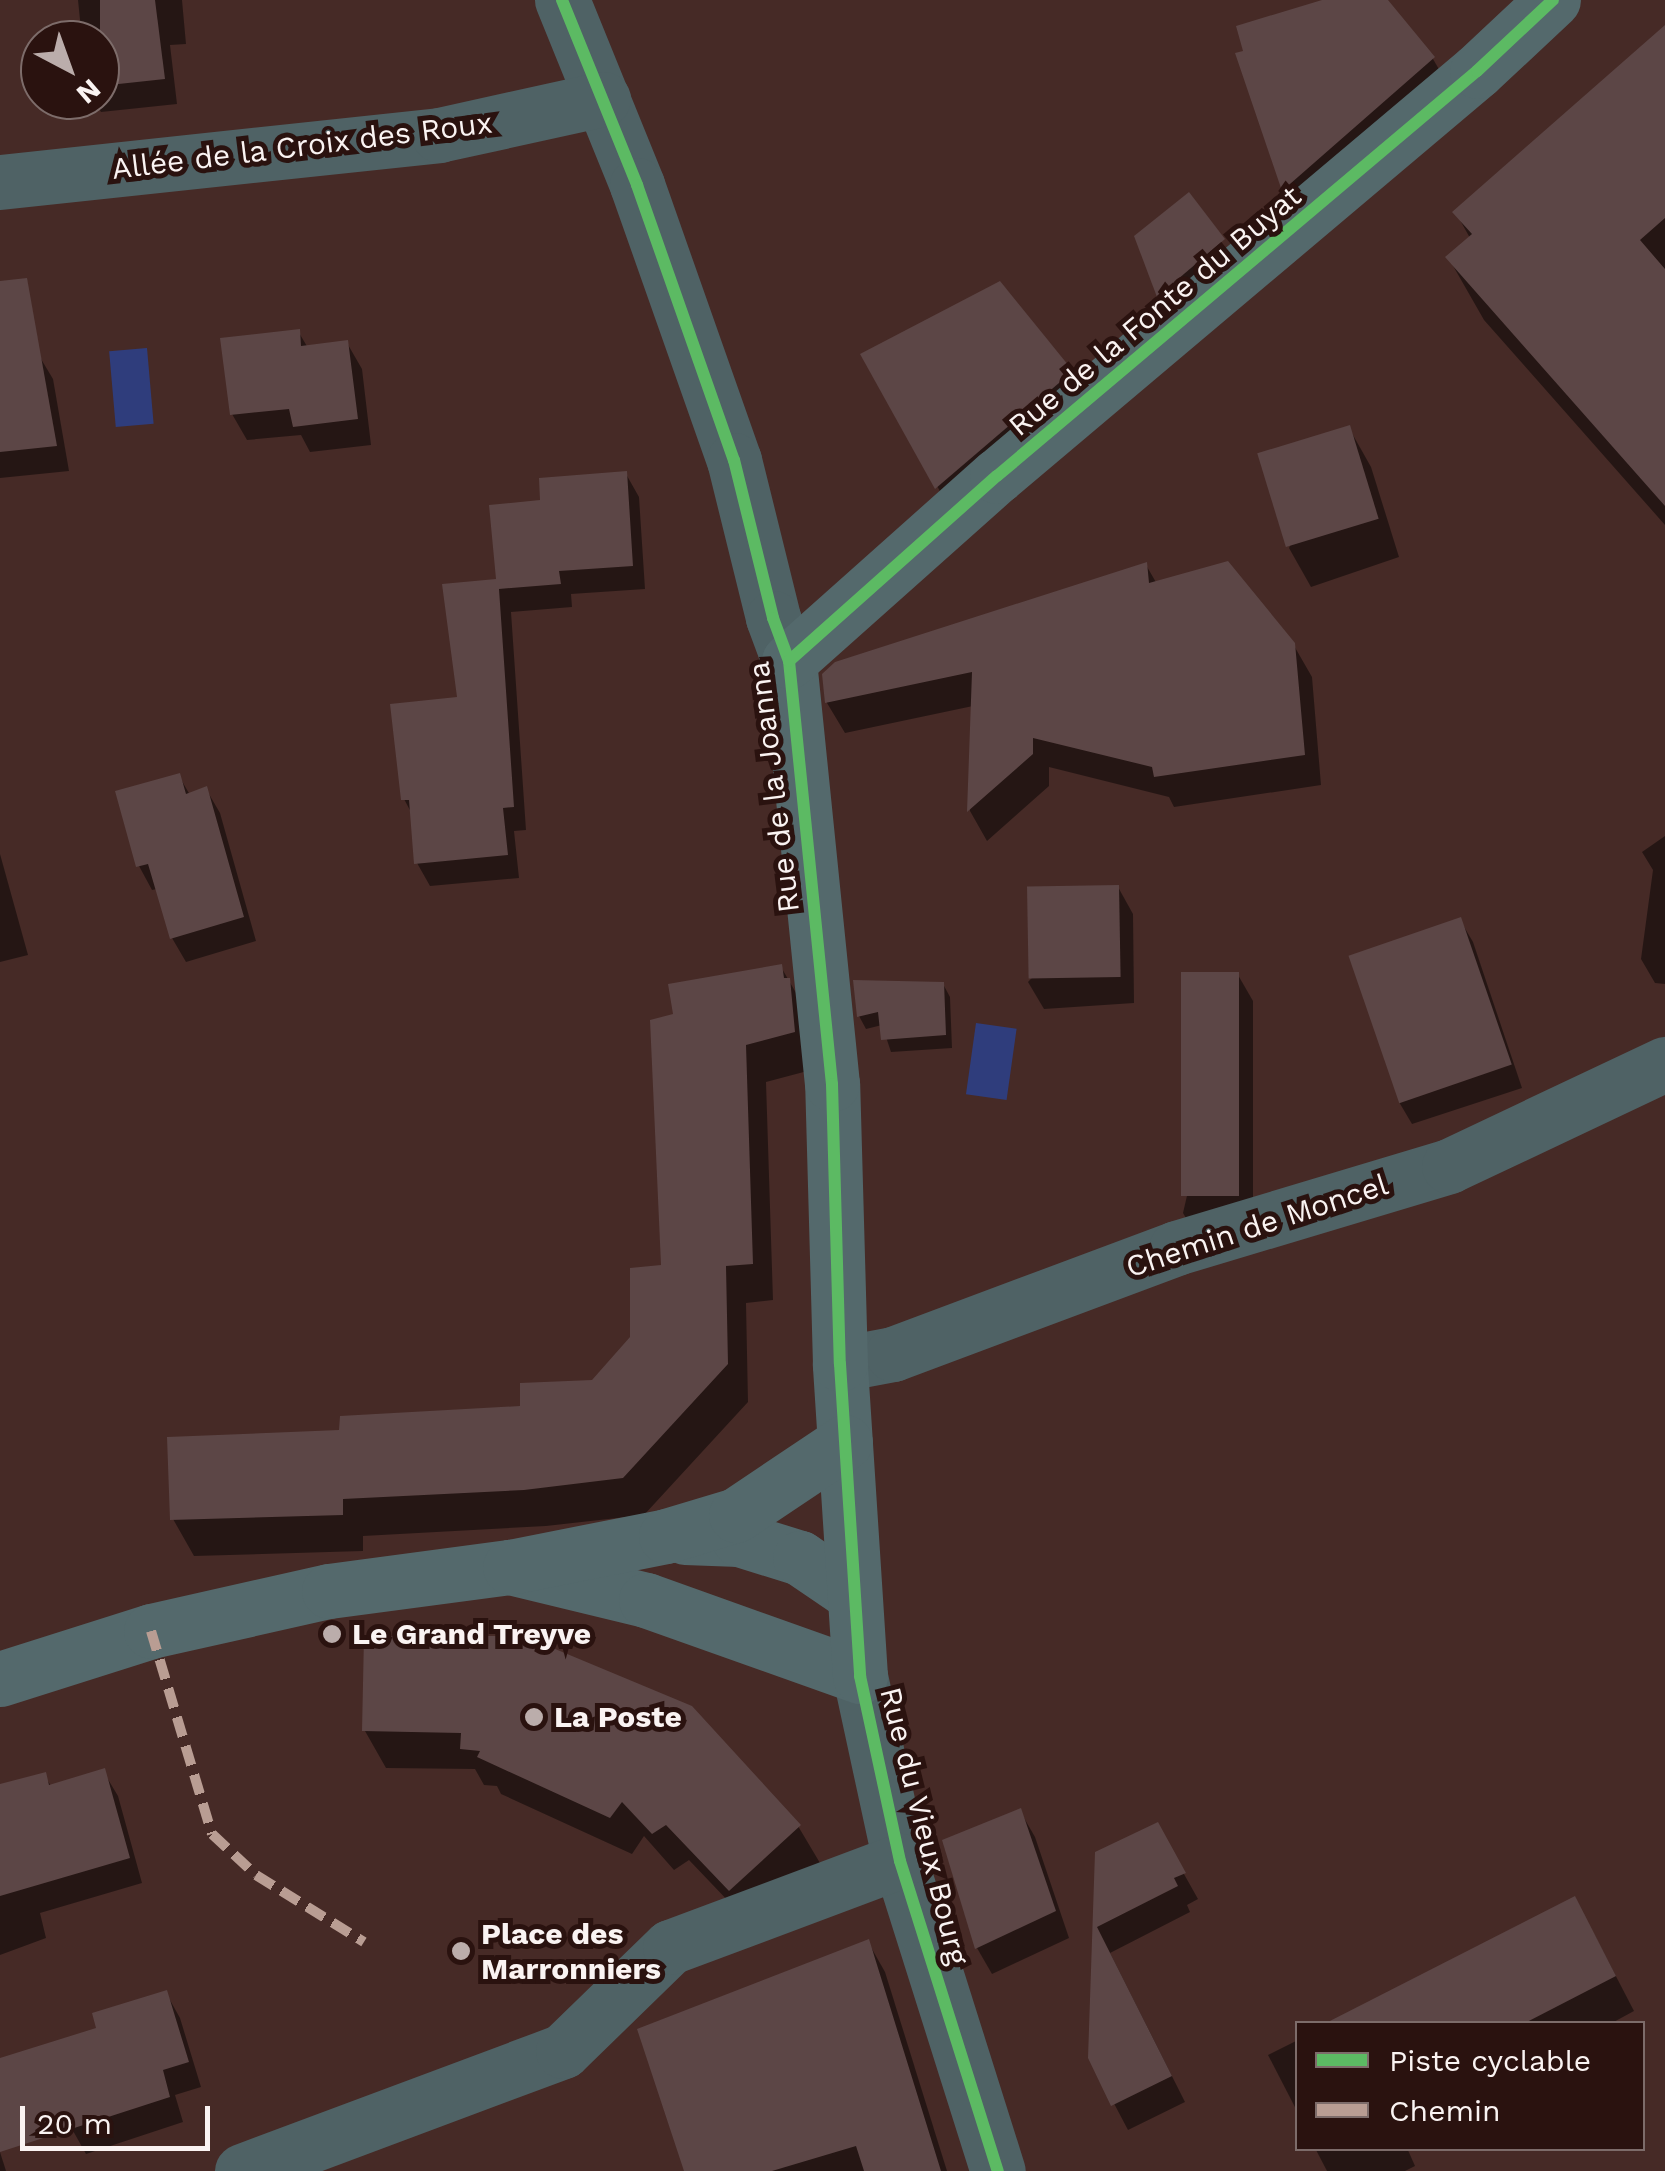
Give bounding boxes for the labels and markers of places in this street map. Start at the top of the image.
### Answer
place label: Le Grand Treyve [352,1616,592,1652]
marker: Le Grand Treyve [321,1623,343,1645]
place label: La Poste [554,1699,682,1735]
marker: La Poste [523,1706,545,1728]
place label: Place des Marronniers [481,1916,661,1986]
marker: Place des Marronniers [450,1940,472,1962]

